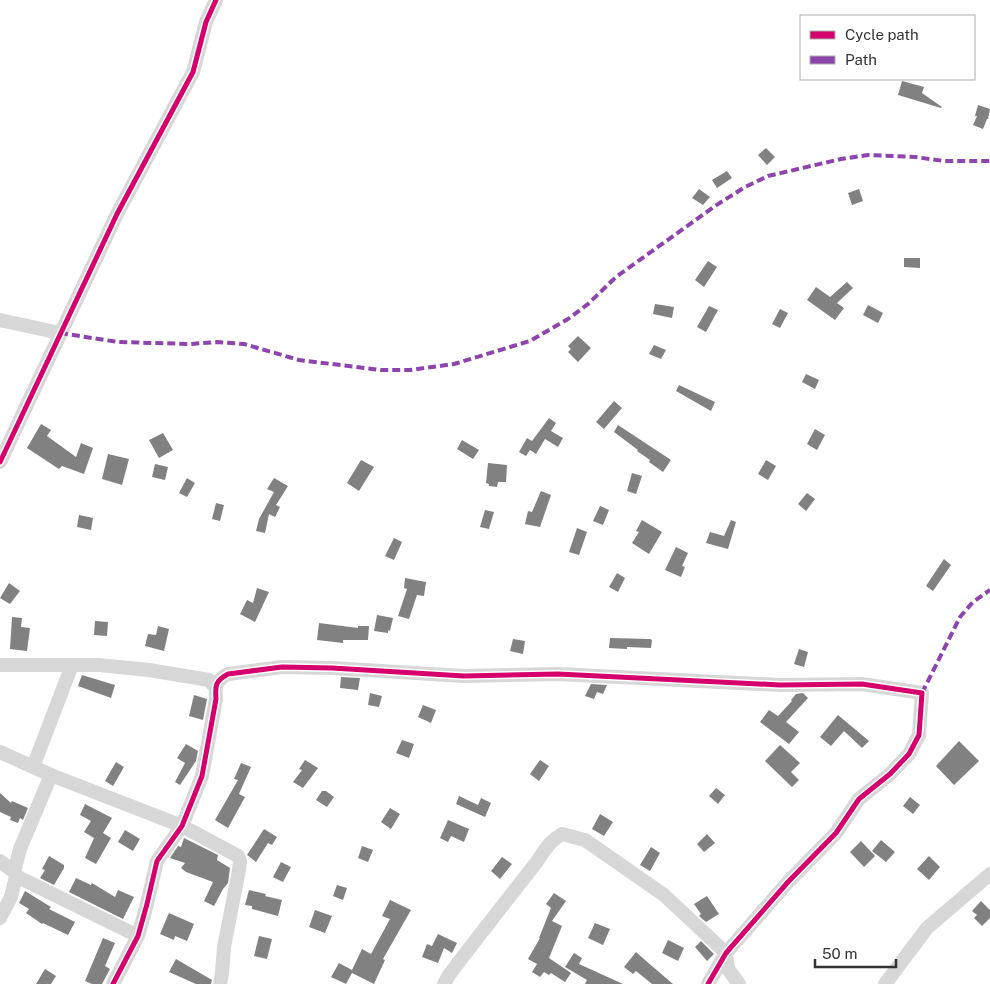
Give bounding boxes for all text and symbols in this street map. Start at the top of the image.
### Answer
legend [800,15,975,80]
text: Cycle path [845,26,919,43]
text: Path [845,51,877,68]
scale bar [815,936,896,968]
text: 50 m [822,945,857,962]

